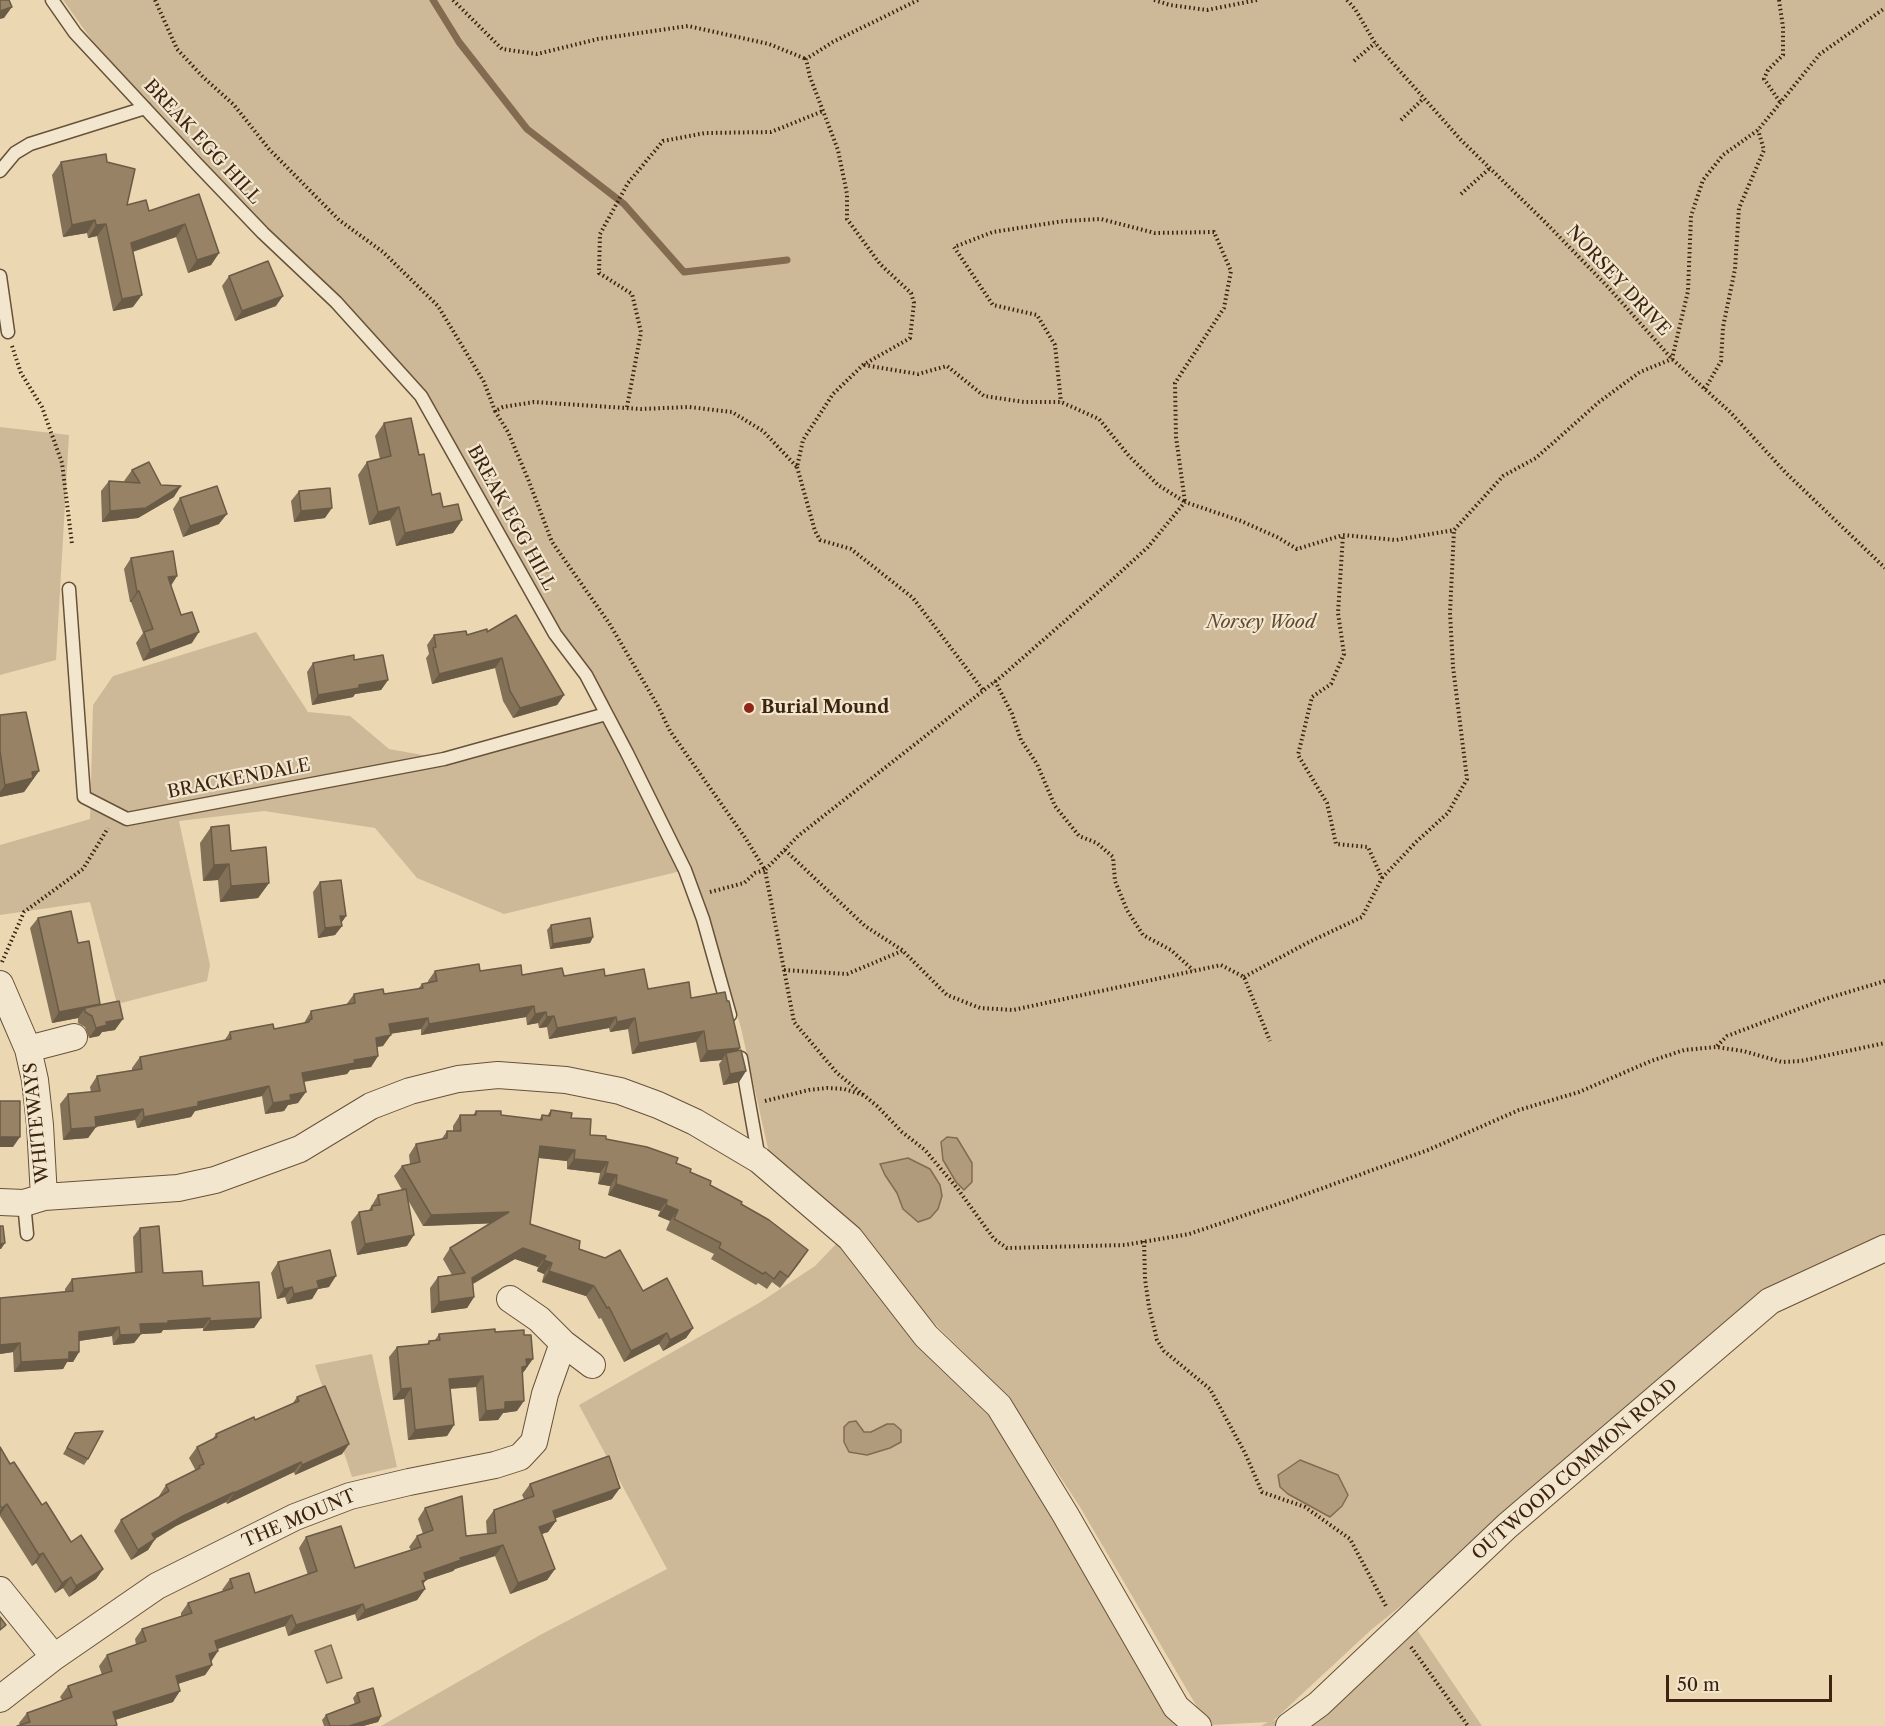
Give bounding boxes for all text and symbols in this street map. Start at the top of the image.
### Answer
street label: BREAK EGG HILL [139,75,265,209]
street label: NORSEY DRIVE [1561,221,1675,341]
street label: BREAK EGG HILL [462,442,560,594]
park label: Norsey Wood [1206,612,1316,634]
place label: Burial Mound [761,697,889,719]
marker: Burial Mound [742,701,756,715]
street label: BRACKENDALE [166,755,312,803]
street label: WHITEWAYS [20,1062,54,1184]
street label: OUTWOOD COMMON ROAD [1468,1375,1682,1565]
street label: THE MOUNT [239,1485,359,1553]
scale bar [1669,1663,1836,1701]
text: 50 m [1677,1674,1720,1696]

